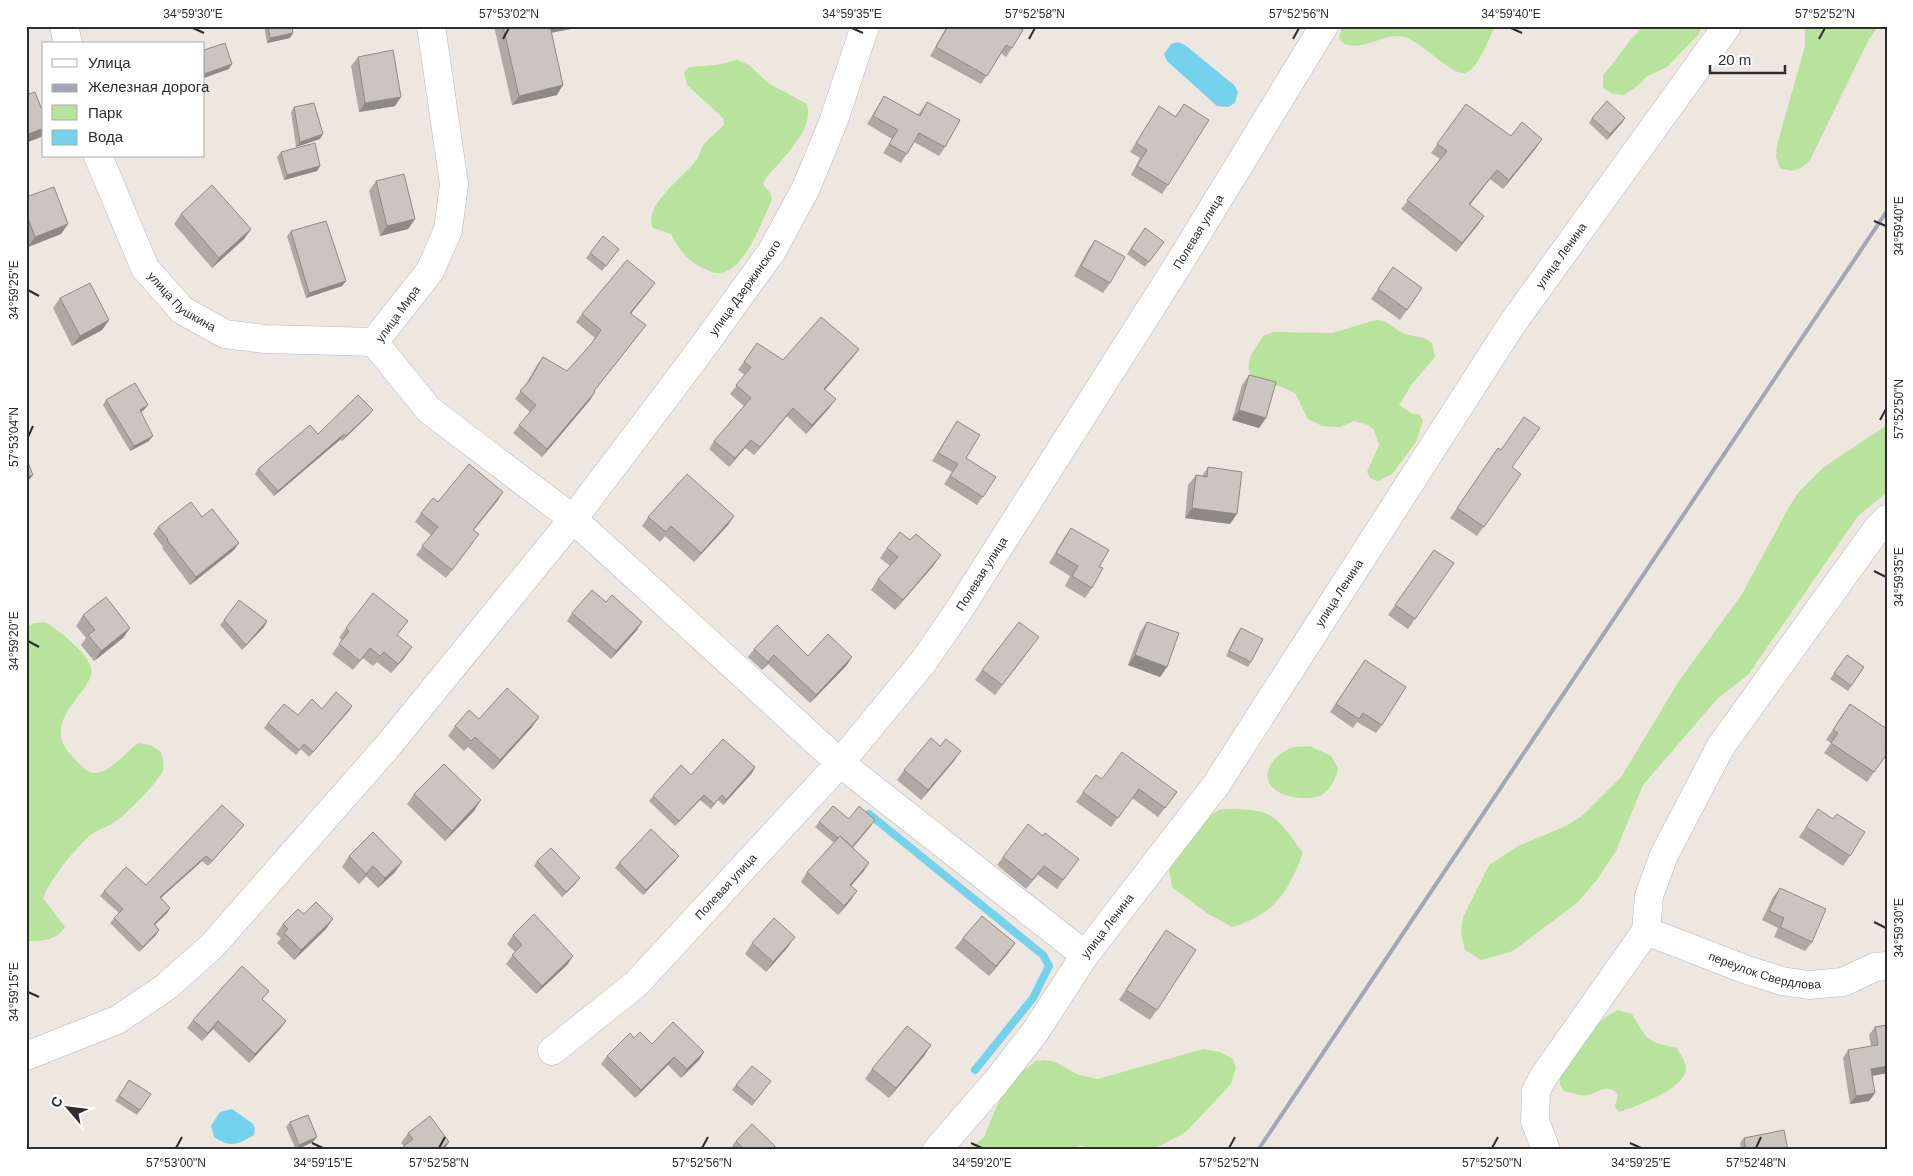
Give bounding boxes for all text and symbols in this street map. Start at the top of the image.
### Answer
text: 34°59'30"E [163,7,223,21]
text: 57°53'02"N [479,7,539,21]
text: 34°59'35"E [822,7,882,21]
text: 57°52'58"N [1005,7,1065,21]
text: 57°52'56"N [1269,7,1329,21]
text: 34°59'40"E [1481,7,1541,21]
text: 57°52'52"N [1795,7,1855,21]
legend [42,42,205,158]
scale bar [1710,42,1786,74]
text: 20 m [1718,51,1751,68]
text: Улица [88,54,131,71]
text: Железная дорога [88,78,210,95]
text: Парк [88,104,122,121]
text: Вода [88,128,124,145]
street label: Полевая улица [1170,192,1227,271]
text: 34°59'40"E [1892,196,1906,256]
street label: улица Ленина [1533,220,1590,291]
street label: улица Дзержинского [706,237,784,338]
text: 34°59'25"E [7,260,21,320]
street label: улица Пушкина [145,269,218,335]
street label: улица Мира [373,283,423,345]
text: 57°52'50"N [1892,379,1906,439]
text: 57°53'04"N [7,407,21,467]
street label: Полевая улица [953,534,1011,613]
text: 34°59'35"E [1892,547,1906,607]
street label: улица Ленина [1312,556,1366,629]
text: 34°59'20"E [7,611,21,671]
street label: Полевая улица [692,851,760,922]
street label: улица Ленина [1078,891,1137,961]
text: 34°59'30"E [1892,898,1906,958]
street label: переулок Свердлова [1707,949,1822,992]
text: 34°59'15"E [7,962,21,1022]
north arrow [42,1084,92,1134]
text: С [47,1094,66,1110]
text: 57°53'00"N [146,1156,206,1170]
text: 34°59'15"E [293,1156,353,1170]
text: 57°52'58"N [409,1156,469,1170]
text: 57°52'56"N [672,1156,732,1170]
text: 34°59'20"E [952,1156,1012,1170]
text: 57°52'52"N [1199,1156,1259,1170]
text: 57°52'50"N [1462,1156,1522,1170]
text: 34°59'25"E [1611,1156,1671,1170]
text: 57°52'48"N [1726,1156,1786,1170]

